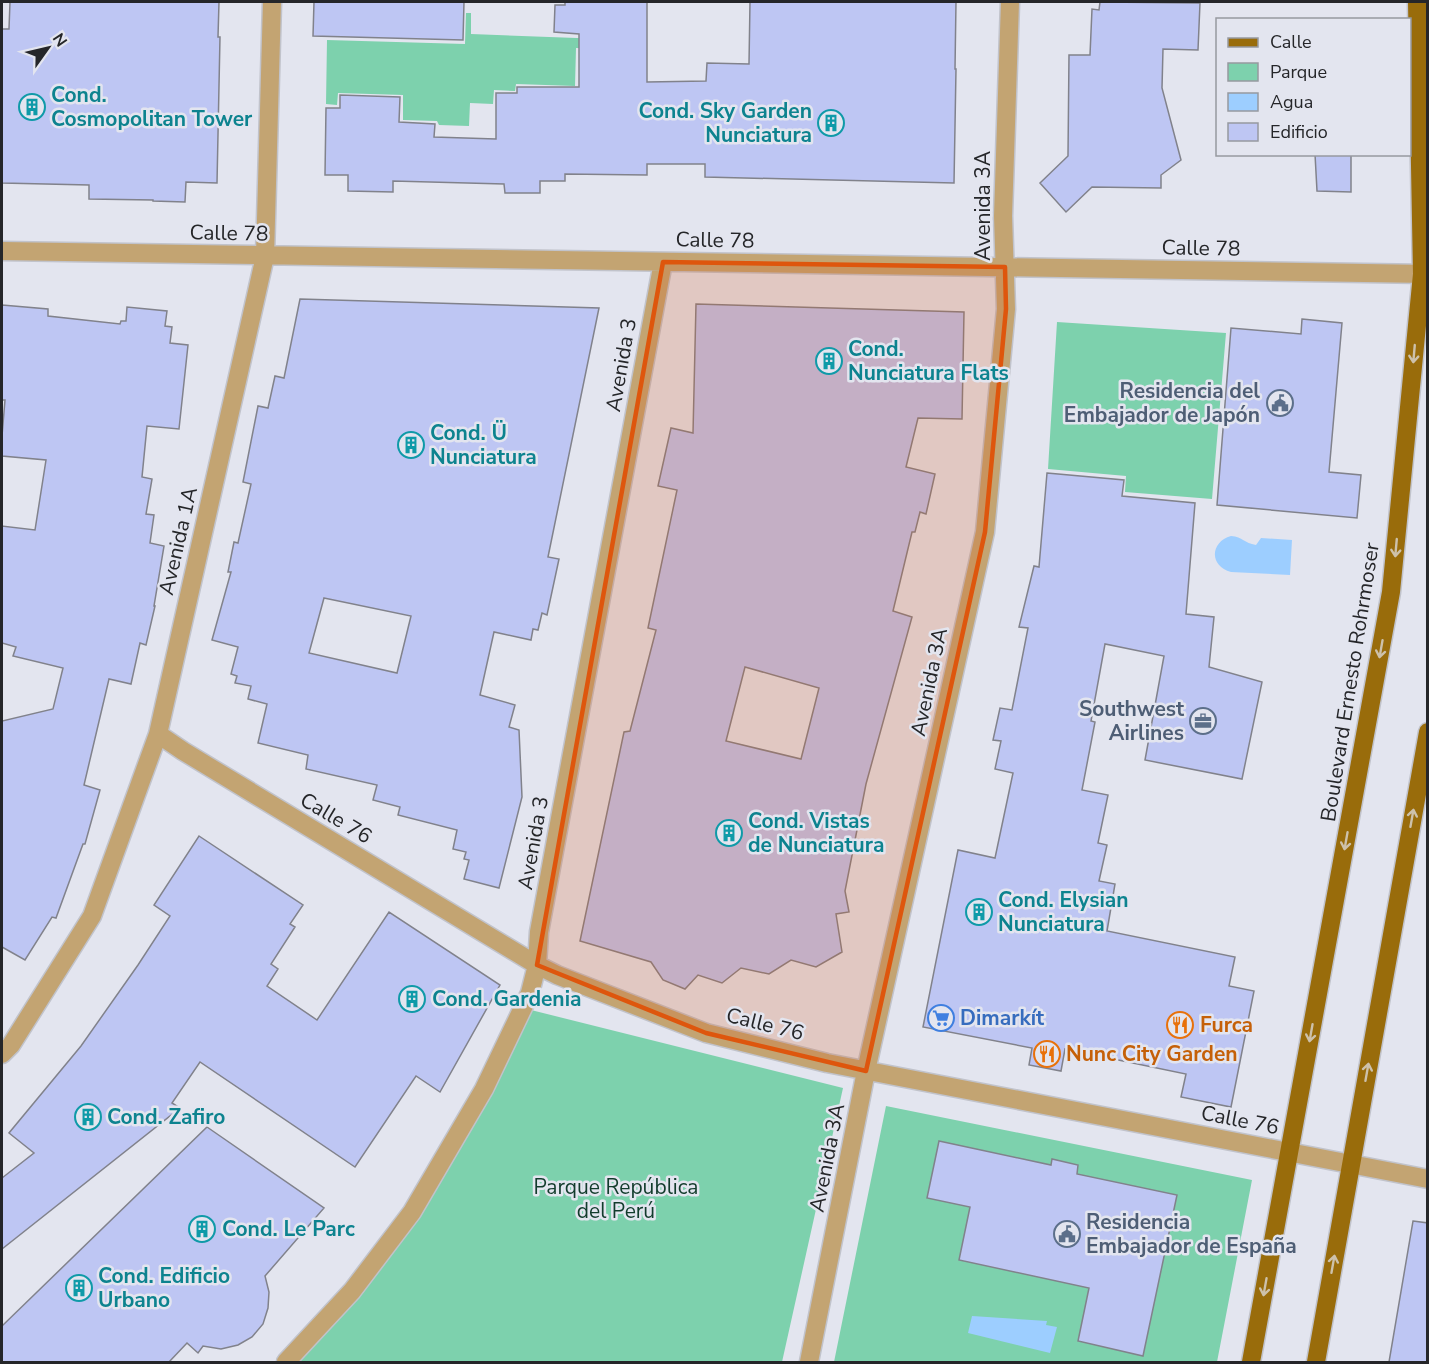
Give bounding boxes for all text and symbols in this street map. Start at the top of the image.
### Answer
north arrow [18,18,78,78]
legend [1216,18,1411,156]
text: N [47,29,72,51]
text: Calle [1270,30,1312,54]
text: Parque [1270,60,1327,84]
place label: Cond. Cosmopolitan Tower [51,81,253,133]
text: Agua [1270,90,1313,114]
building icon: Cond. Cosmopolitan Tower [17,92,47,122]
place label: Cond. Sky Garden Nunciatura [638,97,812,149]
building icon: Cond. Sky Garden Nunciatura [816,108,846,138]
text: Edificio [1270,120,1328,144]
street label: Avenida 3A [969,151,997,261]
street label: Calle 78 [189,218,269,248]
street label: Calle 78 [675,225,755,255]
street label: Calle 78 [1161,233,1241,263]
street label: Avenida 3 [599,316,643,414]
place label: Cond. Nunciatura Flats [848,335,1009,387]
one-way arrow [1408,343,1419,363]
building icon: Cond. Nunciatura Flats [814,346,844,376]
place label: Residencia del Embajador de Japón [1064,377,1260,429]
public building icon: Residencia del Embajador de Japón [1265,388,1295,418]
place label: Cond. Ü Nunciatura [430,419,537,471]
building icon: Cond. Ü Nunciatura [396,430,426,460]
street label: Avenida 1A [152,484,204,598]
one-way arrow [1390,537,1401,557]
street label: Boulevard Ernesto Rohrmoser [1314,540,1386,824]
street label: Avenida 3A [904,625,954,739]
one-way arrow [1375,639,1386,659]
place label: Southwest Airlines [1079,695,1185,747]
office icon: Southwest Airlines [1188,706,1218,736]
street label: Calle 76 [295,786,377,850]
street label: Avenida 3 [511,794,555,892]
place label: Cond. Vistas de Nunciatura [748,807,884,859]
one-way arrow [1407,808,1418,828]
building icon: Cond. Vistas de Nunciatura [714,818,744,848]
one-way arrow [1340,831,1351,851]
place label: Cond. Elysian Nunciatura [998,886,1129,938]
building icon: Cond. Elysian Nunciatura [964,897,994,927]
building icon: Cond. Gardenia [397,984,427,1014]
place label: Cond. Gardenia [432,985,582,1013]
street label: Calle 76 [723,1001,807,1047]
supermarket icon: Dimarkít [926,1003,956,1033]
place label: Dimarkít [960,1004,1045,1032]
restaurant icon: Furca [1165,1010,1195,1040]
place label: Furca [1200,1011,1253,1039]
one-way arrow [1305,1023,1316,1042]
restaurant icon: Nunc City Garden [1032,1039,1062,1069]
place label: Nunc City Garden [1066,1040,1238,1068]
one-way arrow [1362,1062,1373,1082]
street label: Calle 76 [1199,1099,1281,1141]
street label: Avenida 3A [803,1101,851,1215]
building icon: Cond. Zafiro [73,1102,103,1132]
place label: Cond. Zafiro [107,1103,225,1131]
park label: Parque República del Perú [534,1173,699,1225]
place label: Residencia Embajador de España [1086,1208,1297,1260]
building icon: Cond. Le Parc [187,1214,217,1244]
place label: Cond. Le Parc [222,1215,355,1243]
public building icon: Residencia Embajador de España [1052,1219,1082,1249]
one-way arrow [1328,1254,1339,1274]
place label: Cond. Edificio Urbano [98,1262,230,1314]
building icon: Cond. Edificio Urbano [64,1273,94,1303]
one-way arrow [1259,1277,1270,1296]

